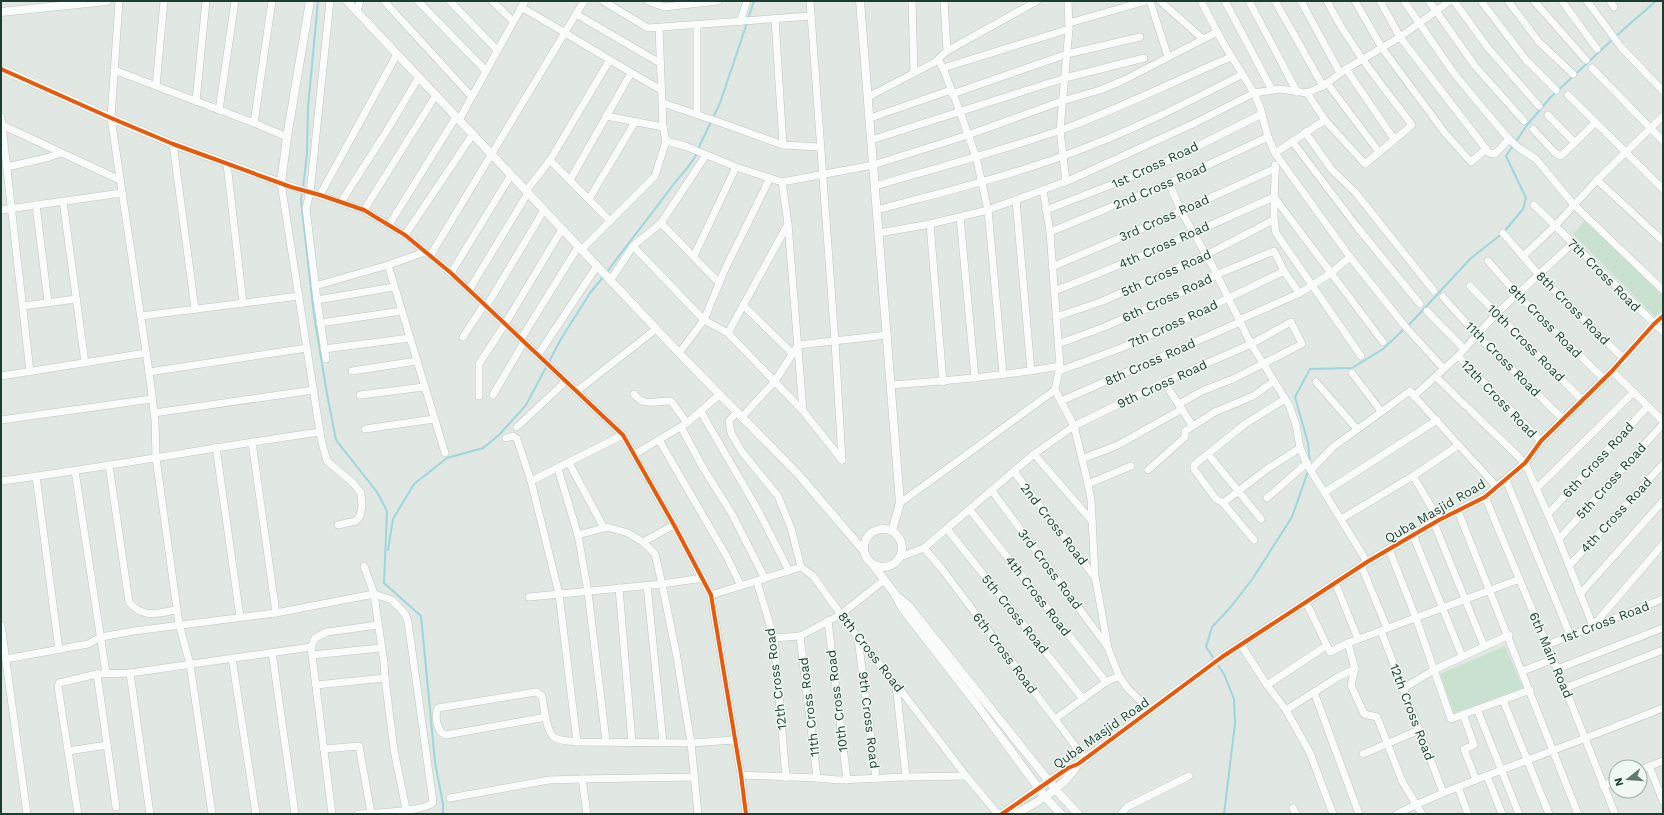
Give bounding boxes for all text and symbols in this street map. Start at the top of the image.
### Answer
street label: 1st Cross Road [1109,138,1201,192]
street label: 2nd Cross Road [1111,160,1209,212]
street label: 3rd Cross Road [1117,191,1211,245]
street label: 4th Cross Road [1116,218,1212,272]
street label: 7th Cross Road [1564,235,1644,315]
street label: 5th Cross Road [1119,246,1213,300]
street label: 8th Cross Road [1533,268,1613,348]
street label: 6th Cross Road [1120,271,1214,325]
street label: 9th Cross Road [1505,281,1585,361]
street label: 7th Cross Road [1126,297,1220,351]
street label: 10th Cross Road [1484,301,1568,385]
street label: 11th Cross Road [1462,318,1544,400]
street label: 8th Cross Road [1102,335,1198,389]
street label: 9th Cross Road [1115,357,1209,411]
street label: 12th Cross Road [1458,357,1540,441]
street label: 6th Cross Road [1559,419,1637,501]
street label: 5th Cross Road [1573,440,1649,522]
street label: 4th Cross Road [1577,474,1655,556]
street label: Quba Masjid Road [1382,476,1488,546]
street label: 2nd Cross Road [1017,480,1091,568]
street label: 3rd Cross Road [1015,526,1085,612]
street label: 4th Cross Road [1002,553,1074,639]
street label: 5th Cross Road [979,572,1051,656]
street label: 1st Cross Road [1559,598,1651,646]
street label: 8th Cross Road [835,609,907,695]
street label: 6th Cross Road [970,610,1040,696]
street label: 6th Main Road [1526,610,1576,700]
street label: 12th Cross Road [762,627,790,731]
street label: 10th Cross Road [823,649,851,753]
street label: 11th Cross Road [795,657,823,757]
street label: 12th Cross Road [1387,662,1437,762]
street label: 9th Cross Road [856,671,882,769]
street label: Quba Masjid Road [1050,694,1152,772]
north arrow [1608,759,1648,799]
text: N [1612,776,1626,788]

